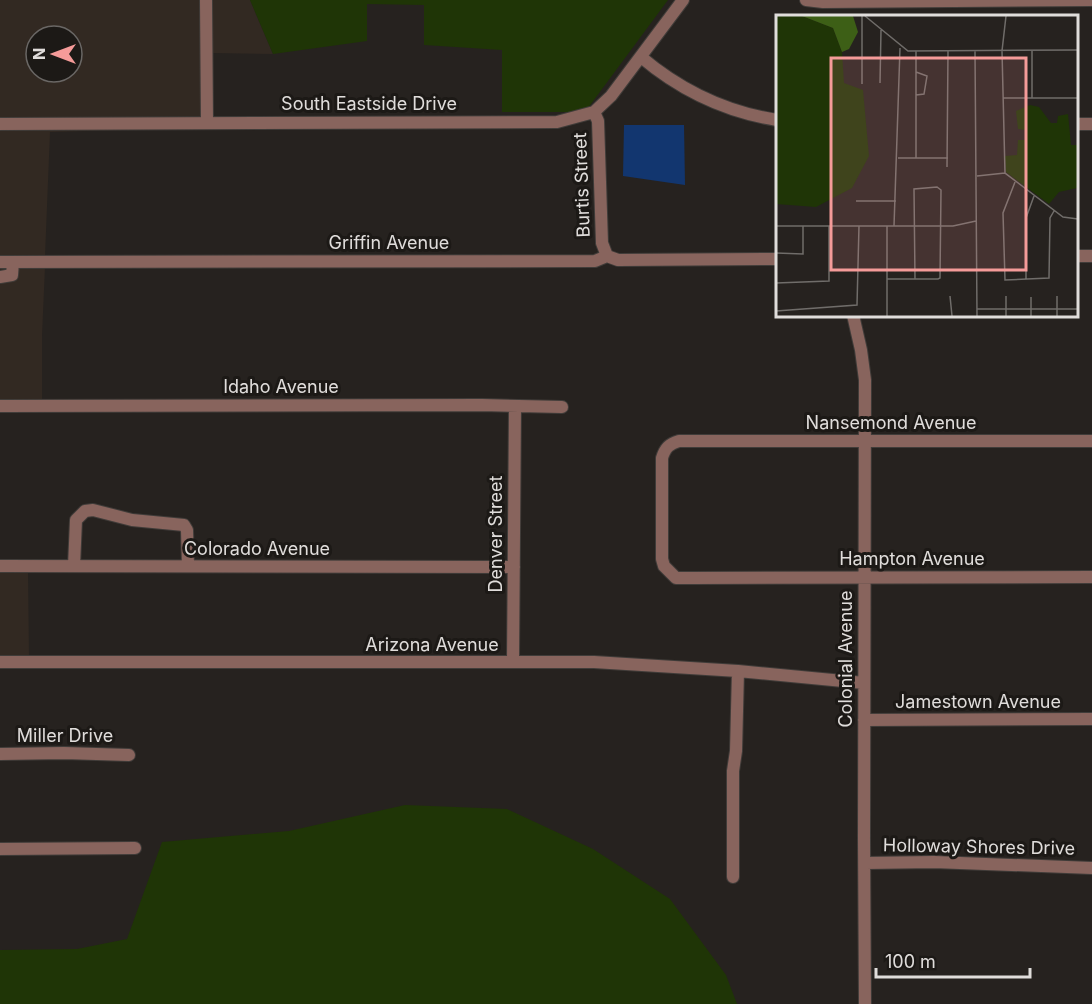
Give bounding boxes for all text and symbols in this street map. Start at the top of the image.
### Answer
inset map [776,15,1077,316]
north arrow [24,24,84,84]
text: N [29,48,49,60]
street label: South Eastside Drive [281,93,457,114]
street label: Burtis Street [569,132,594,238]
street label: Griffin Avenue [329,232,449,253]
street label: Idaho Avenue [223,376,339,397]
street label: Nansemond Avenue [806,412,976,433]
street label: Denver Street [485,476,506,592]
street label: Colorado Avenue [184,538,330,559]
street label: Hampton Avenue [839,548,985,569]
street label: Colonial Avenue [835,591,856,727]
street label: Arizona Avenue [365,634,499,655]
street label: Jamestown Avenue [895,691,1061,712]
street label: Miller Drive [17,725,113,746]
street label: Holloway Shores Drive [883,834,1075,859]
scale bar [876,941,1030,979]
text: 100 m [885,951,936,972]

